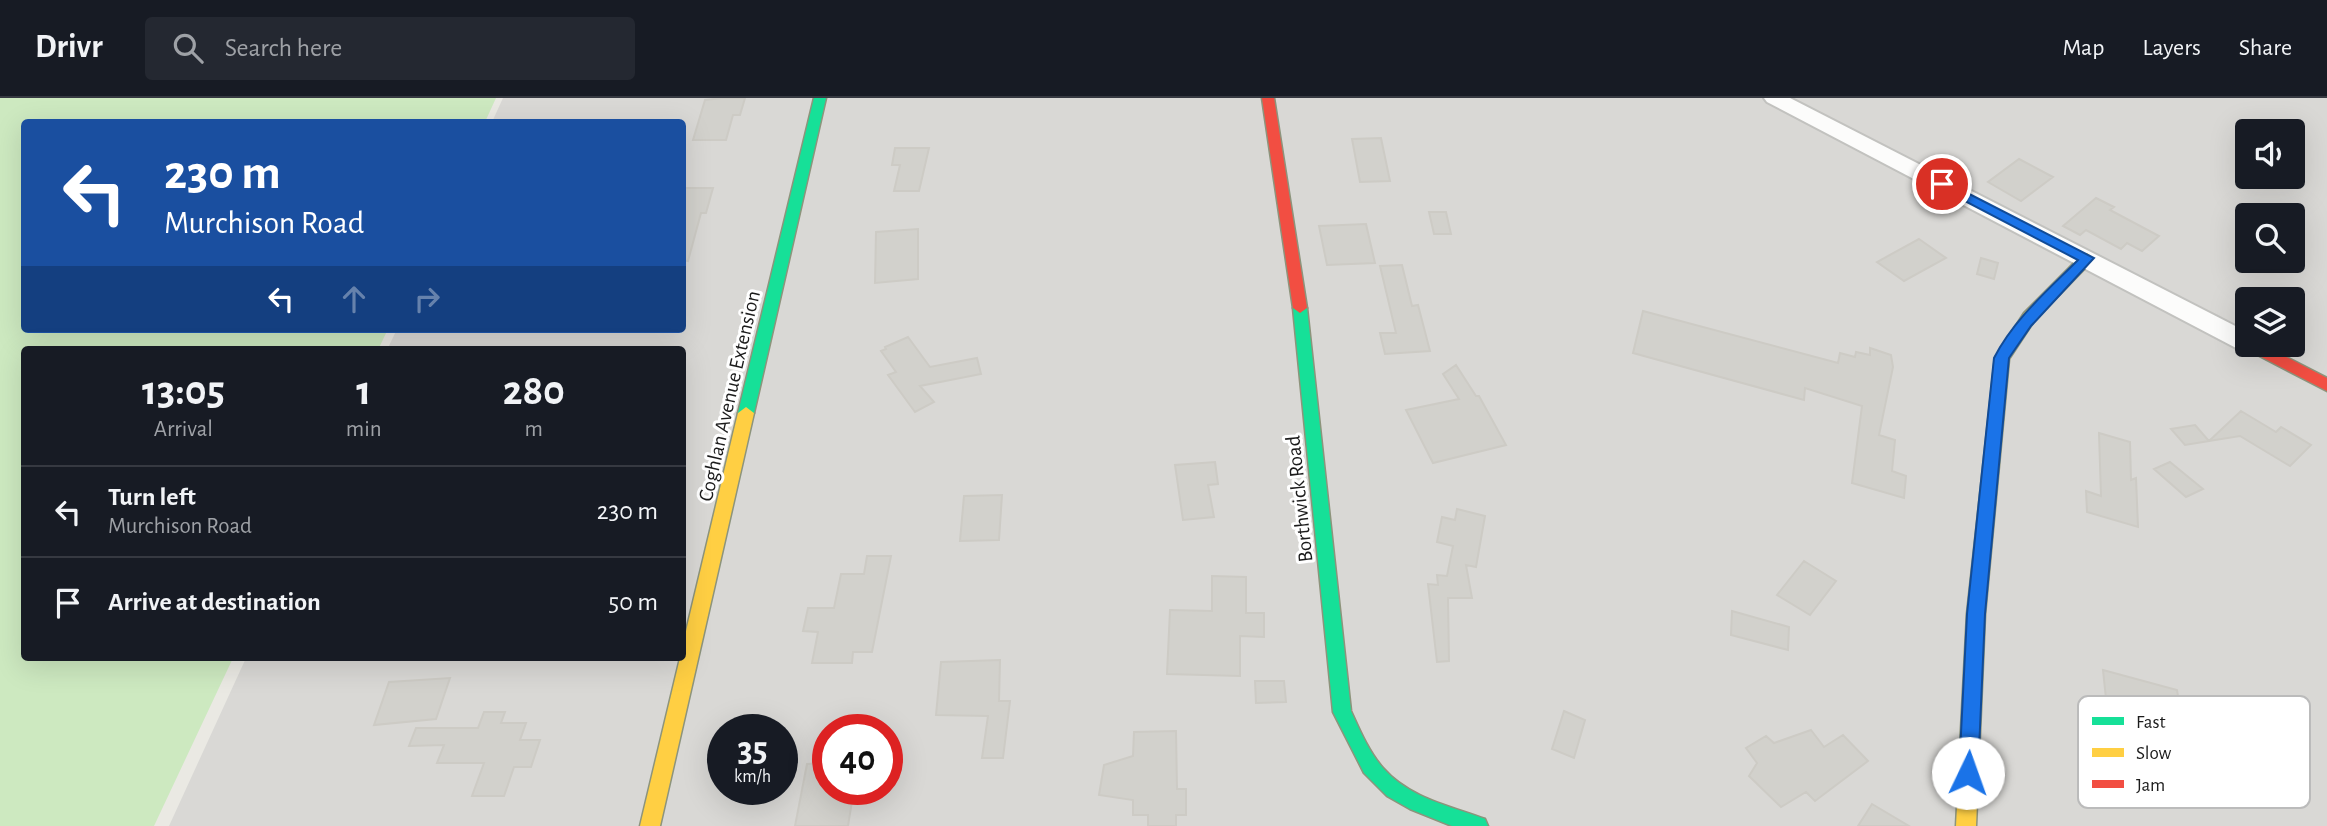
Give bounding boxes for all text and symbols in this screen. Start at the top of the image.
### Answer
search box [145,17,635,80]
icon: search [169,29,207,67]
text: Drivr [35,31,103,64]
text: Search here [225,35,342,61]
text: Map [2062,36,2104,60]
text: Layers [2142,36,2201,60]
text: Share [2239,36,2292,60]
map controls [2235,119,2305,357]
button: sound [2235,119,2305,189]
icon: left [49,147,140,238]
text: 230 m [164,149,281,198]
pin [1912,154,1972,214]
icon: arrive [1923,165,1961,203]
button: search [2235,203,2305,273]
text: Murchison Road [164,207,364,239]
icon: left [262,280,300,318]
icon: ahead [335,280,373,318]
icon: right [408,280,446,318]
button: layers [2235,287,2305,357]
street label: Coghlan Avenue Extension [695,289,764,504]
text: 13:05 [142,370,225,412]
text: 1 [356,370,371,412]
text: 280 [503,370,565,412]
text: Arrival [154,418,213,441]
text: min [346,418,382,441]
text: m [525,418,543,441]
street label: Borthwick Road [1282,434,1317,563]
text: Turn left [108,484,196,510]
icon: left [49,493,87,531]
text: 230 m [597,498,658,524]
text: Murchison Road [108,515,252,538]
icon: arrive [49,584,87,622]
text: Arrive at destination [108,589,321,615]
text: 50 m [608,589,658,615]
legend [2078,696,2310,808]
text: Fast [2136,713,2166,732]
speed limit sign: 40 [812,714,903,805]
text: 35 [737,733,768,768]
position arrow [1931,736,2005,810]
text: Slow [2136,744,2172,763]
text: km/h [734,768,771,786]
text: Jam [2136,776,2165,795]

